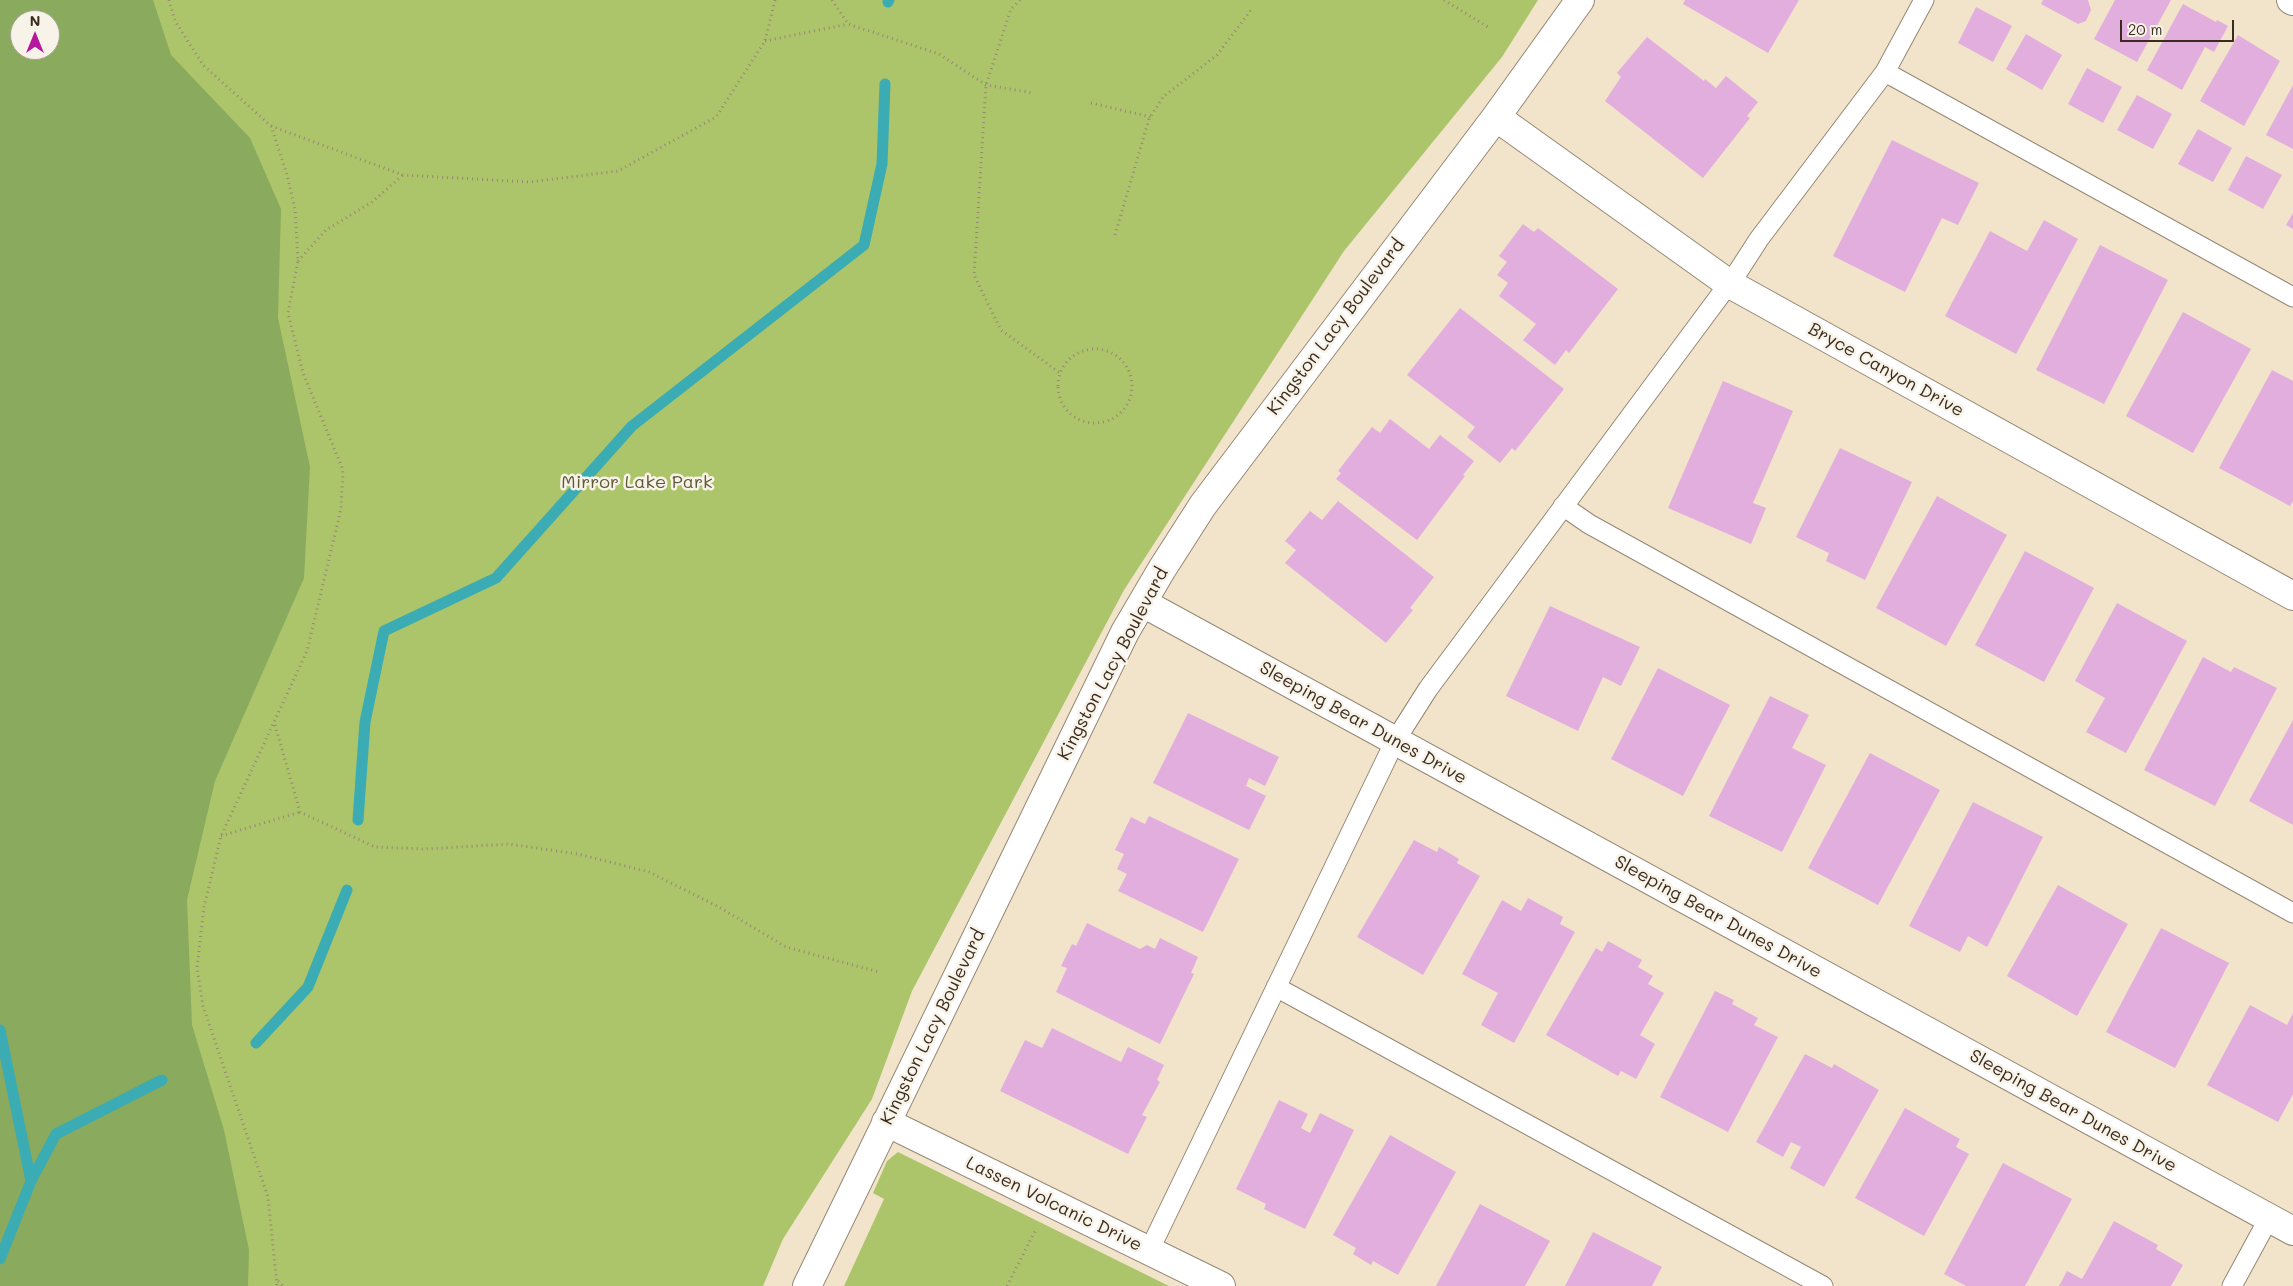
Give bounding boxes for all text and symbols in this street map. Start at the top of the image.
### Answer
north arrow [10,10,60,60]
scale bar [2123,10,2237,42]
text: N [30,11,40,30]
text: 20 m [2128,19,2162,39]
street label: Kingston Lacy Boulevard [1263,235,1409,419]
street label: Bryce Canyon Drive [1804,318,1968,422]
park label: Mirror Lake Park [561,471,713,493]
street label: Kingston Lacy Boulevard [1053,564,1173,764]
street label: Sleeping Bear Dunes Drive [1256,657,1470,789]
street label: Sleeping Bear Dunes Drive [1611,851,1825,983]
street label: Kingston Lacy Boulevard [876,926,990,1128]
street label: Sleeping Bear Dunes Drive [1966,1045,2180,1177]
street label: Lassen Volcanic Drive [963,1152,1145,1256]

